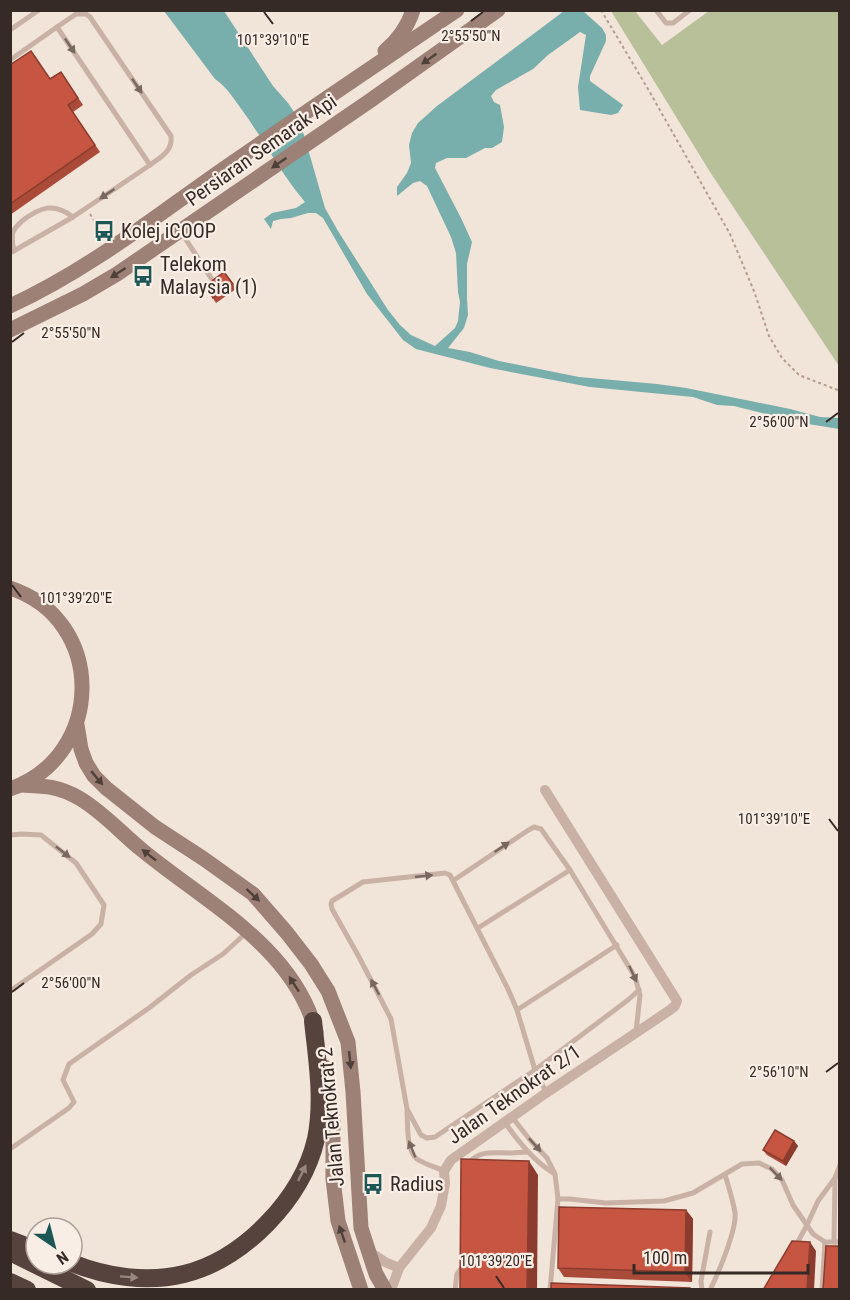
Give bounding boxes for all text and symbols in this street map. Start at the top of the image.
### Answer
text: 2°55'50"N [441,27,501,45]
text: 101°39'10"E [237,31,309,49]
one-way arrow [64,37,76,53]
one-way arrow [421,53,437,64]
one-way arrow [131,78,143,94]
street label: Persiaran Semarak Api [181,89,341,211]
one-way arrow [271,157,287,169]
one-way arrow [99,188,115,199]
bus stop icon: Kolej iCOOP [92,219,116,243]
place label: Kolej iCOOP [121,219,216,243]
place label: Telekom Malaysia (1) [160,252,257,299]
bus stop icon: Telekom Malaysia (1) [131,264,155,288]
one-way arrow [110,267,126,279]
text: 2°55'50"N [41,324,101,342]
text: 2°56'00"N [749,413,809,431]
text: 101°39'20"E [40,589,112,607]
one-way arrow [91,771,104,786]
text: 101°39'10"E [738,810,810,828]
one-way arrow [494,841,510,853]
one-way arrow [55,846,71,859]
one-way arrow [141,849,157,862]
one-way arrow [415,871,434,881]
one-way arrow [245,888,260,902]
one-way arrow [628,965,637,982]
text: 2°56'00"N [41,974,101,992]
one-way arrow [289,976,300,992]
one-way arrow [370,978,380,995]
street label: Jalan Teknokrat 2/1 [443,1039,585,1149]
street label: Jalan Teknokrat 2 [313,1046,349,1188]
one-way arrow [345,1051,355,1070]
text: 2°56'10"N [749,1063,809,1081]
one-way arrow [528,1137,541,1152]
one-way arrow [407,1140,417,1158]
one-way arrow [297,1164,307,1182]
one-way arrow [769,1167,783,1182]
bus stop icon: Radius [361,1172,385,1196]
place label: Radius [390,1172,444,1196]
north arrow [24,1216,84,1276]
one-way arrow [337,1225,347,1243]
scale bar [634,1237,808,1275]
text: N [53,1247,72,1268]
text: 100 m [643,1247,687,1268]
text: 101°39'20"E [460,1252,532,1270]
one-way arrow [119,1272,138,1282]

